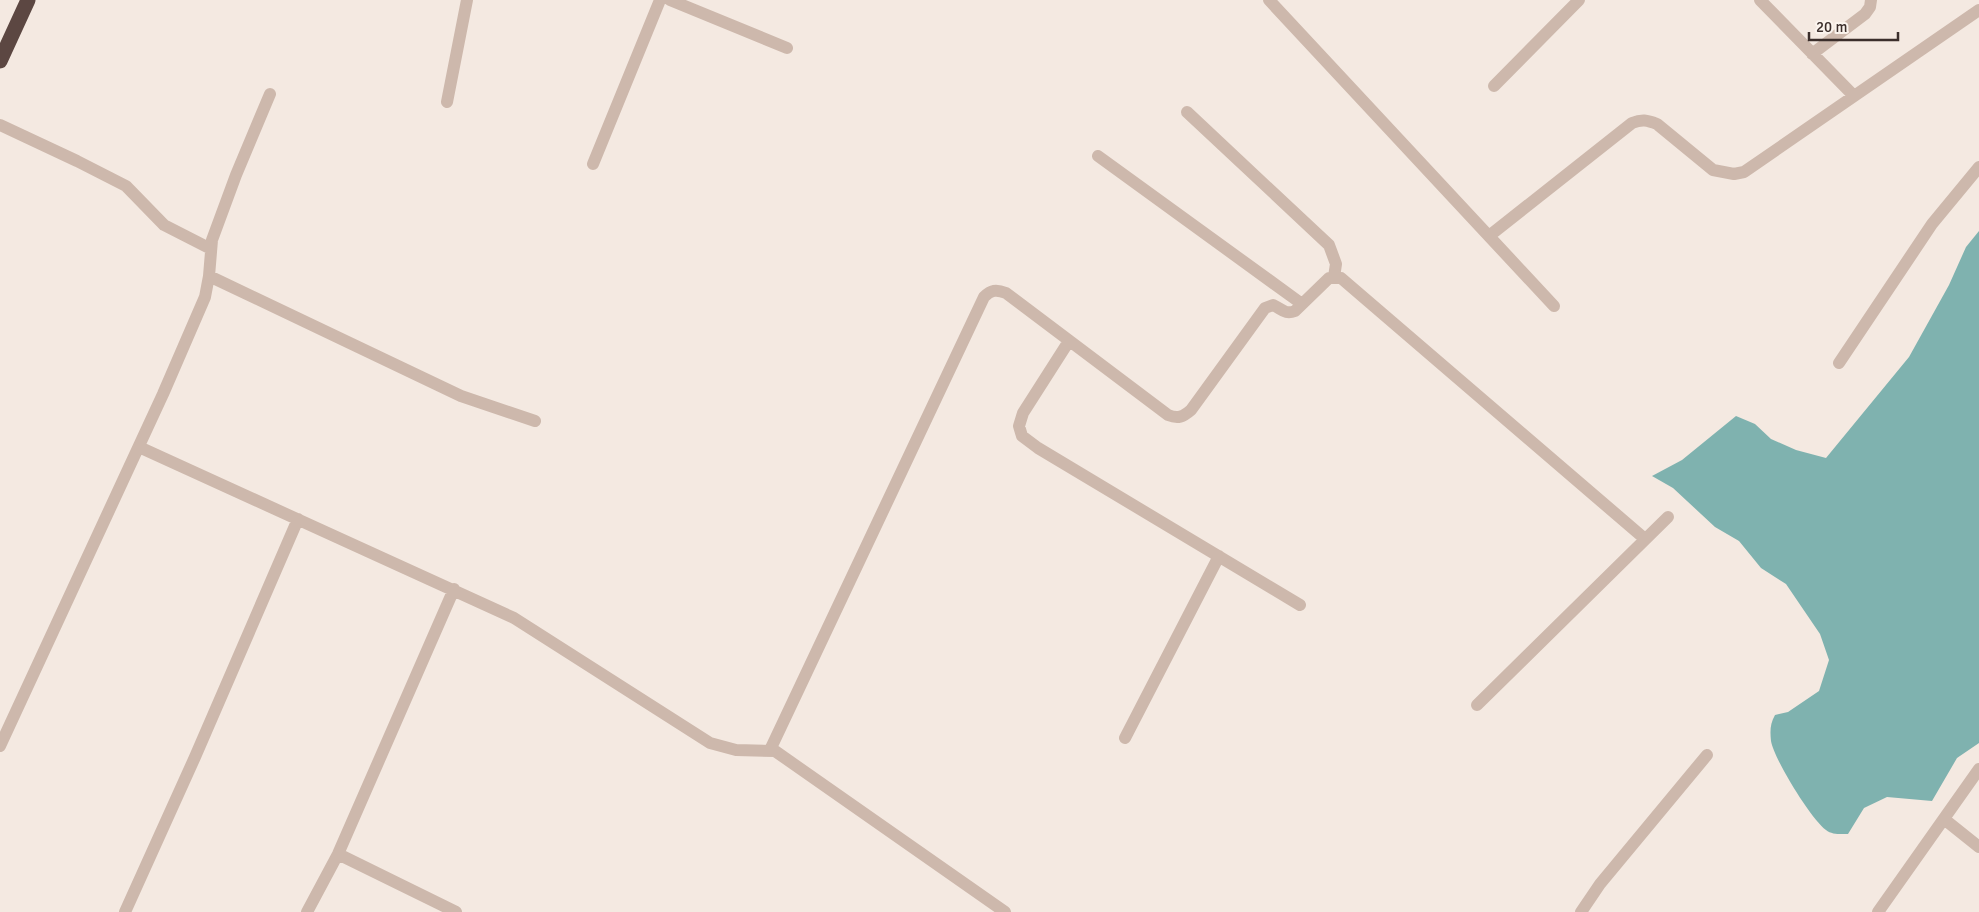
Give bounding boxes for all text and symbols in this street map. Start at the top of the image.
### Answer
scale bar [1809,10,1898,42]
text: 20 m [1816,18,1847,36]

